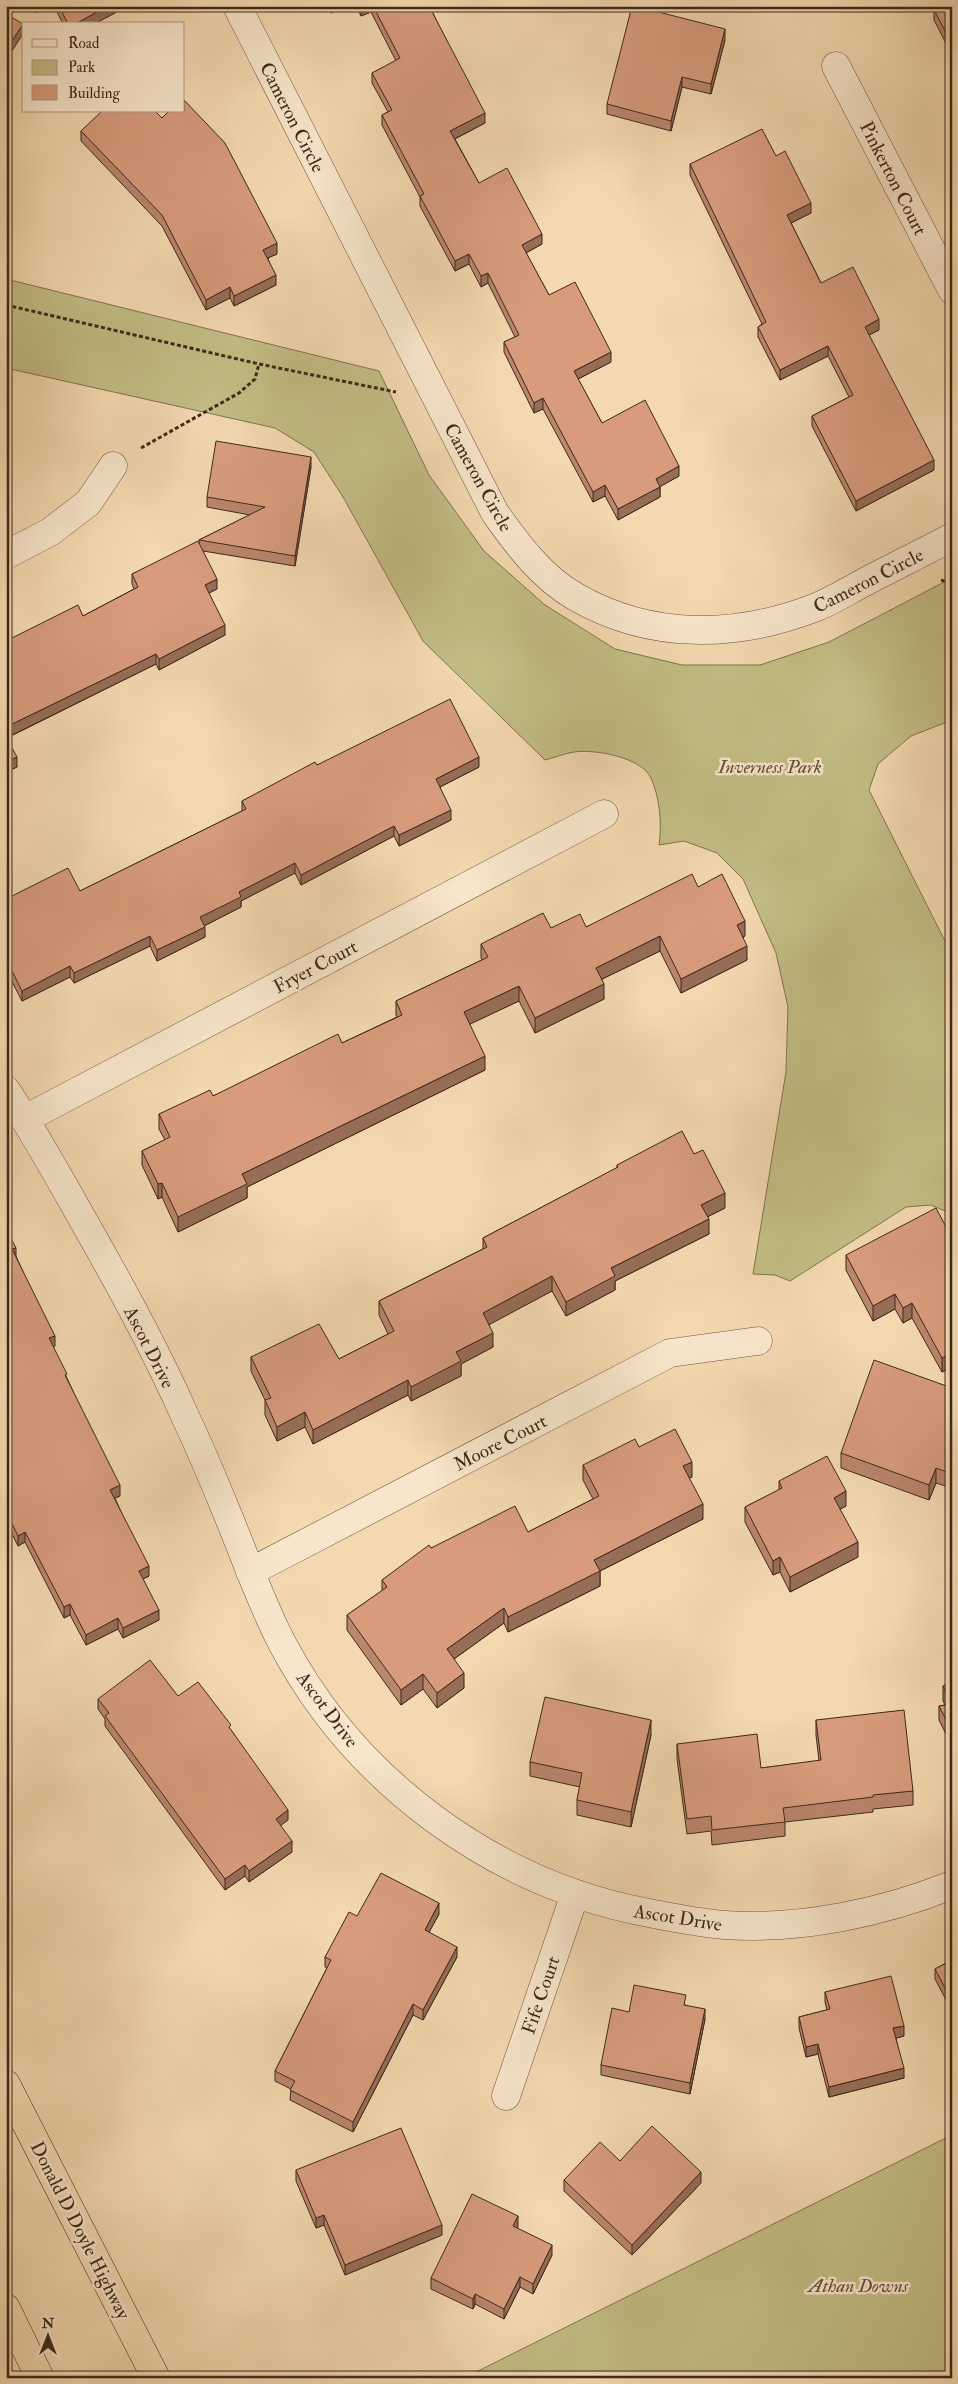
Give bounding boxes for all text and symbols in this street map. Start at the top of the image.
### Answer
legend [22,22,185,112]
text: Road [68,34,100,53]
text: Park [68,58,95,77]
street label: Cameron Circle [254,58,330,177]
text: Building [68,84,120,103]
street label: Pinkerton Court [854,117,932,240]
street label: Cameron Circle [438,419,518,536]
street label: Cameron Circle [809,543,928,619]
park label: Inverness Park [717,755,822,779]
street label: Fryer Court [269,935,362,999]
street label: Ascot Drive [118,1301,180,1393]
street label: Moore Court [450,1409,551,1477]
street label: Ascot Drive [290,1666,364,1752]
street label: Ascot Drive [631,1899,724,1937]
street label: Fife Court [516,1953,565,2038]
street label: Donald D Doyle Highway [25,2137,136,2324]
park label: Athan Downs [806,2274,909,2298]
north arrow [22,2312,72,2362]
text: N [41,2315,55,2332]

